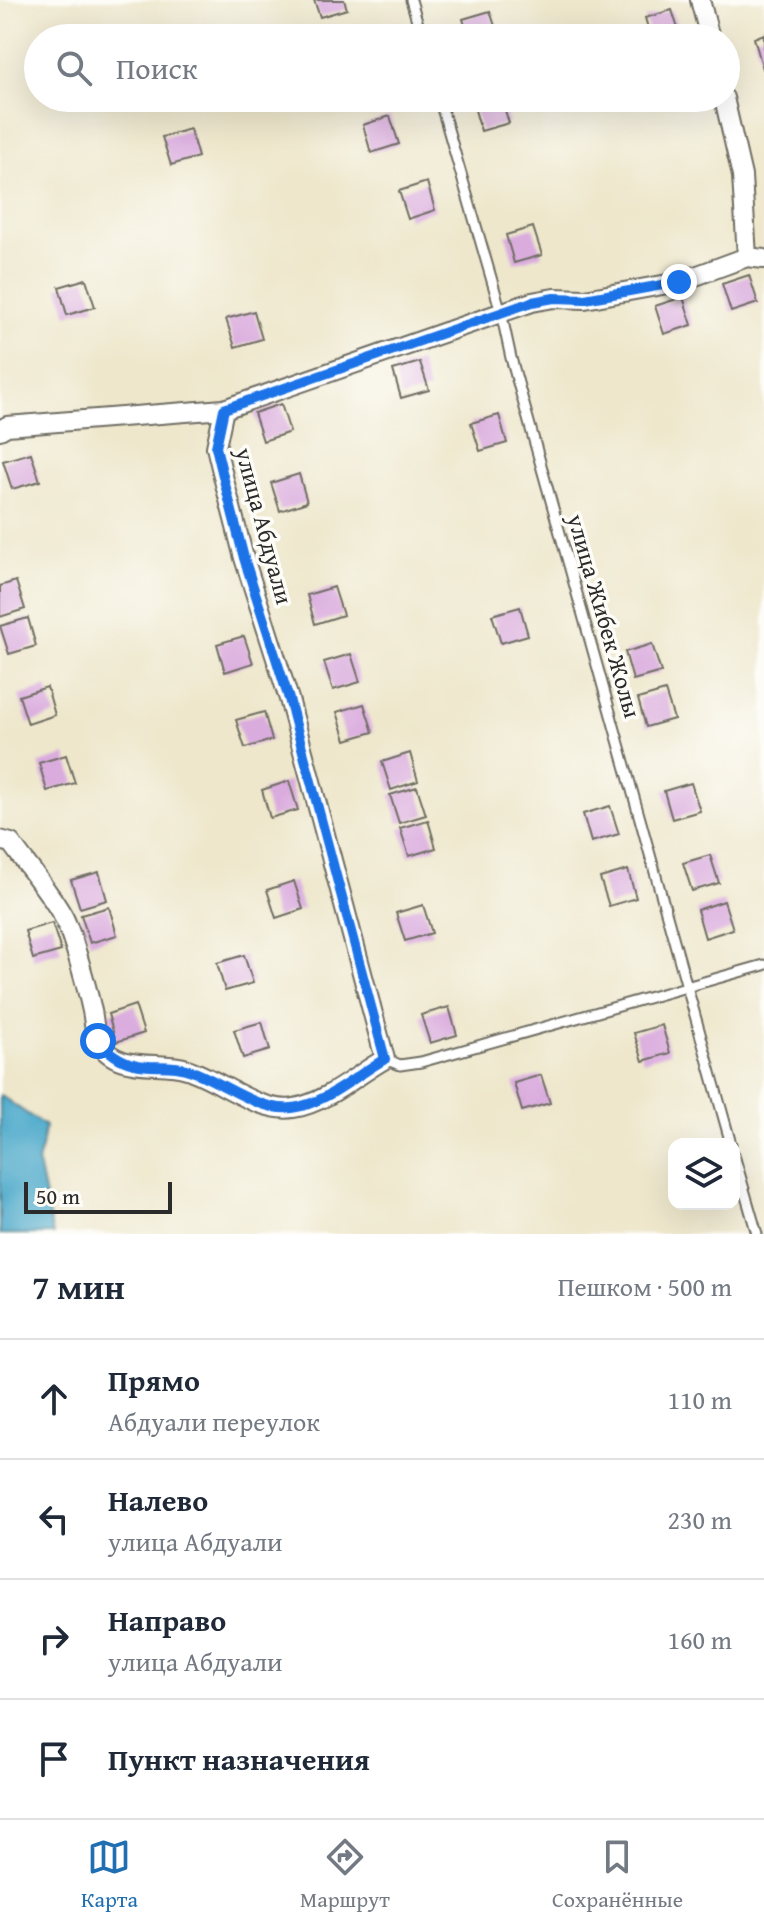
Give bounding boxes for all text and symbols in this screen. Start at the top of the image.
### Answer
search box [24,24,740,112]
icon: search [52,46,96,90]
text: Поиск [116,46,198,90]
route end [661,264,697,300]
street label: улица Абдуали [226,443,302,608]
street label: улица Жибек Жолы [558,509,650,722]
route start [80,1023,116,1059]
map controls [668,1138,740,1210]
button: layers [668,1138,740,1210]
scale bar [24,1178,172,1214]
text: 50 m [36,1180,80,1212]
text: 7 мин [32,1262,125,1311]
text: Пешком · 500 m [558,1267,732,1306]
text: Прямо [108,1358,200,1402]
icon: ahead [32,1377,76,1421]
text: 110 m [667,1380,732,1419]
text: Абдуали переулок [108,1402,320,1441]
text: Налево [108,1478,208,1522]
icon: left [32,1497,76,1541]
text: 230 m [667,1500,732,1539]
text: улица Абдуали [108,1522,283,1561]
text: Направо [108,1598,226,1642]
icon: right [32,1617,76,1661]
text: 160 m [667,1620,732,1659]
text: улица Абдуали [108,1642,283,1681]
icon: arrive [32,1737,76,1781]
text: Пункт назначения [108,1737,370,1781]
tab: Карта [81,1835,138,1915]
tab: Маршрут [300,1835,390,1915]
tab: Сохранённые [552,1835,683,1915]

